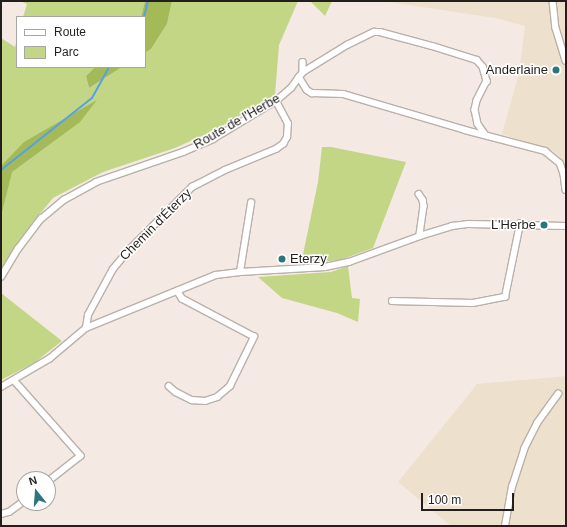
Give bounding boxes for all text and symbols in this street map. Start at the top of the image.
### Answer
legend [16,16,146,68]
text: Route [54,25,86,39]
text: Parc [54,45,79,59]
place label: Anderlaine [486,62,548,78]
marker: Anderlaine [551,65,561,75]
street label: Route de l'Herbe [191,91,283,153]
street label: Chemin d'Éterzy [117,186,195,264]
place label: L'Herbe [491,217,536,233]
marker: L'Herbe [539,220,549,230]
place label: Eterzy [290,251,327,267]
marker: Eterzy [277,254,287,264]
north arrow [16,471,56,511]
text: N [27,474,38,487]
scale bar [423,485,516,511]
text: 100 m [428,493,461,507]

